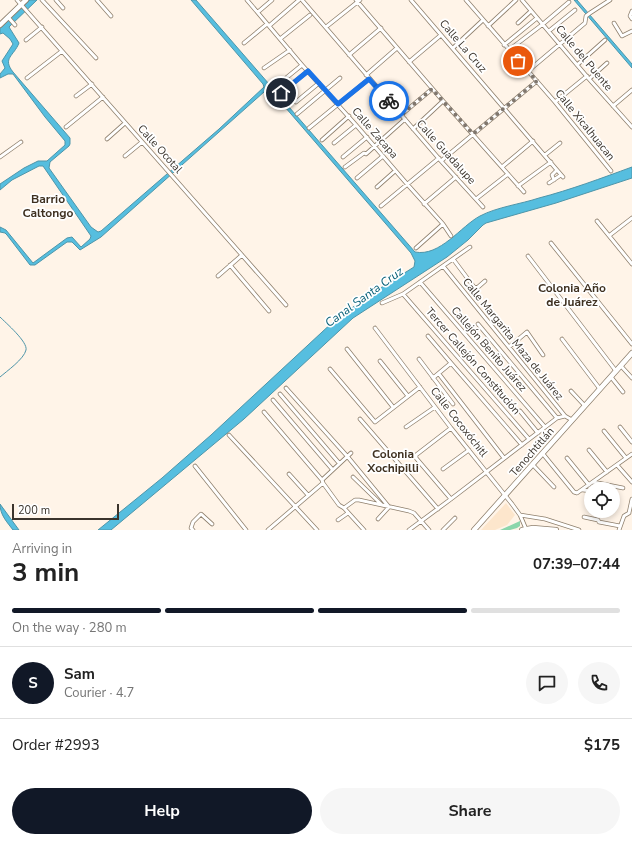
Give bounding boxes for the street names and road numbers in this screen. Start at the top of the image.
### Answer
street label: Calle La Cruz [436,16,490,76]
street label: Calle del Puente [552,22,616,94]
street label: Calle Xicalhuacan [552,86,618,164]
street label: Calle Zacapa [349,104,402,162]
street label: Calle Guadalupe [413,116,479,188]
street label: Calle Ocotal [134,121,186,177]
street label: Calle Margarita Maza de Juárez [459,275,567,403]
street label: Callejón Benito Juárez [448,303,530,395]
street label: Tercer Callejón Constitución [422,304,524,418]
street label: Calle Cocoxóchitl [427,384,492,461]
street label: Tenochtitlán [506,424,558,480]

